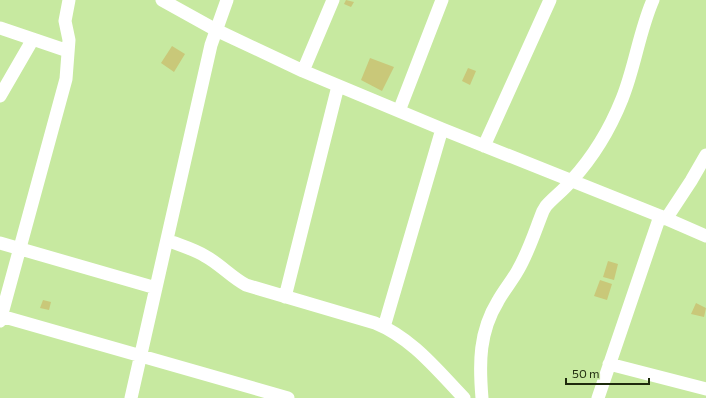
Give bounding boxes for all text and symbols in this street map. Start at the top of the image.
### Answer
scale bar [566,360,649,386]
text: 50 m [572,366,600,380]

